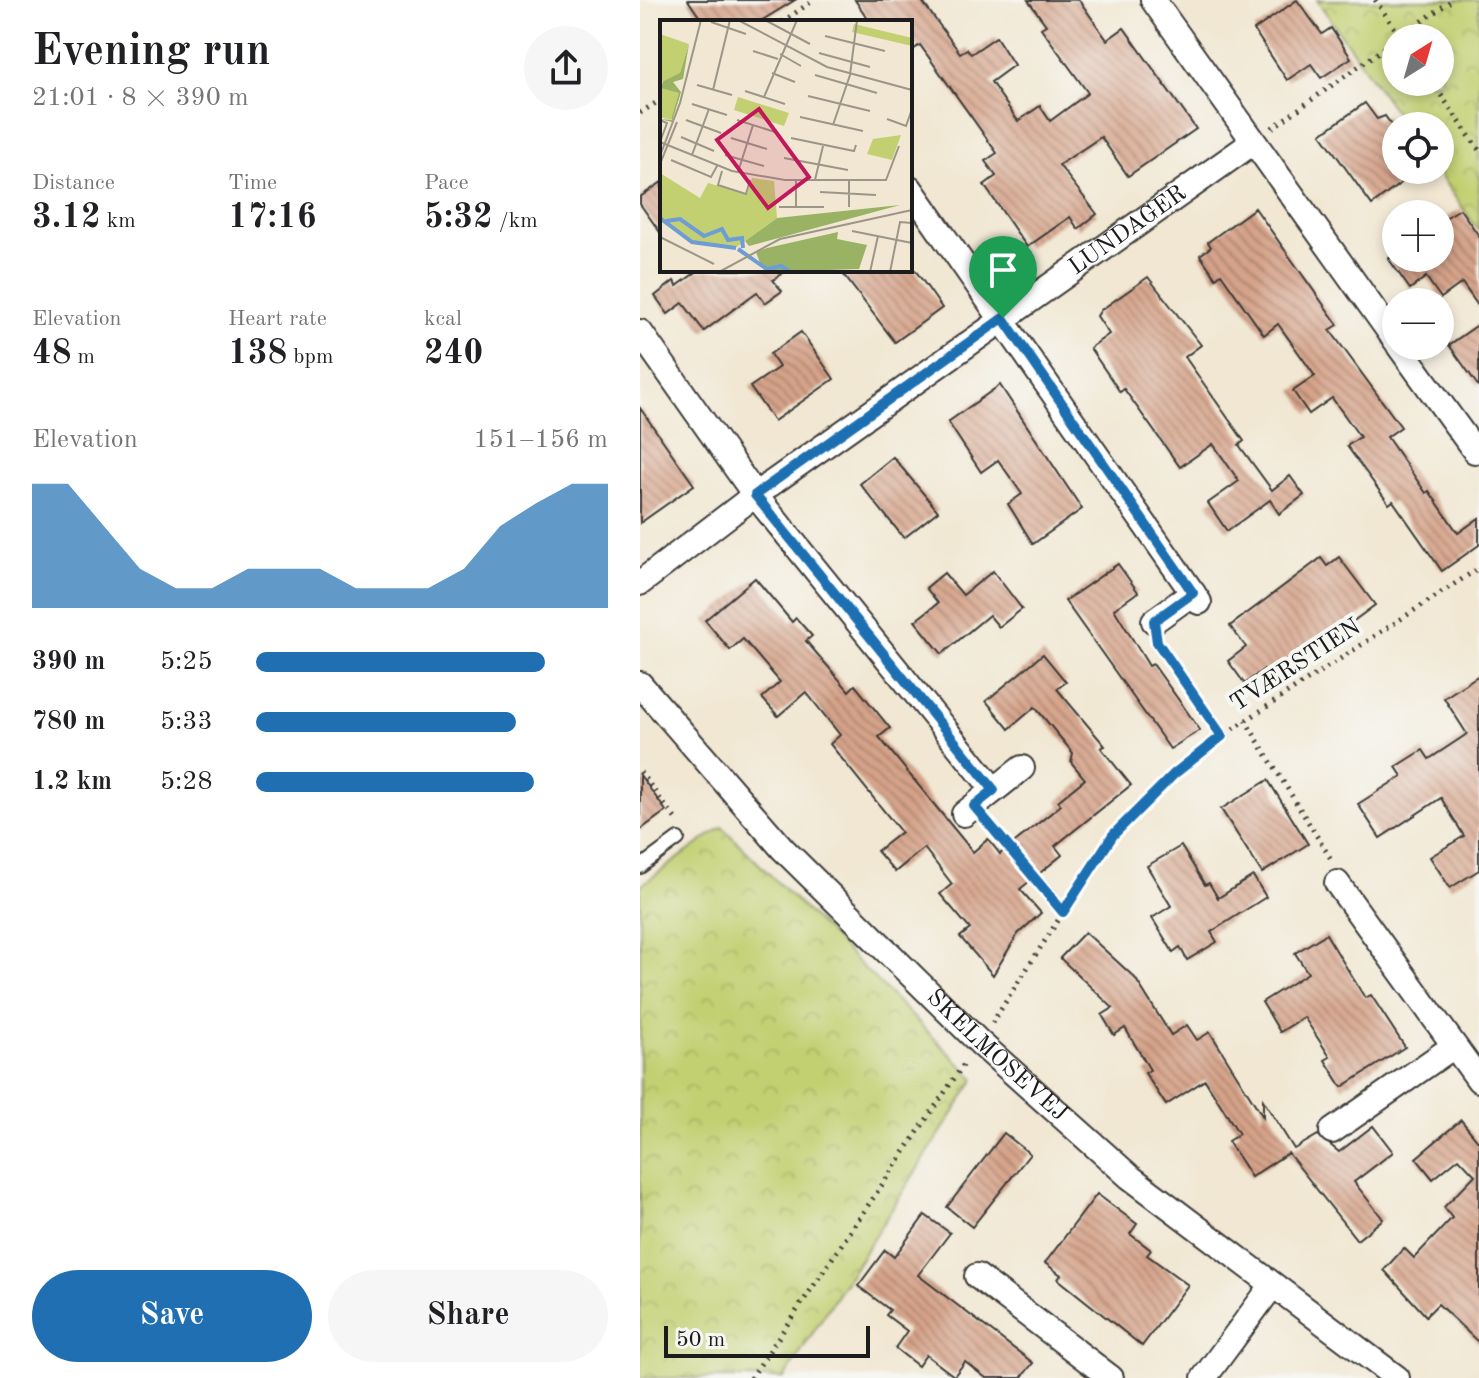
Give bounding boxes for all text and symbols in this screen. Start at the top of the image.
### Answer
inset map [660,20,912,272]
north arrow [1382,24,1454,96]
map controls [1382,24,1454,360]
button: share [524,26,608,110]
text: Evening run [32,30,270,74]
text: 21:01 · 8 × 390 m [32,85,249,111]
button: locate [1382,112,1454,184]
text: Distance [32,172,115,194]
text: Time [228,172,277,194]
text: Pace [424,172,469,194]
street label: LUNDAGER [1065,181,1191,280]
button: + [1382,200,1454,272]
text: 3.12 [32,201,101,235]
text: 17:16 [228,201,316,235]
text: 5:32 [424,201,493,235]
text: km [101,210,136,232]
text: /km [493,210,538,232]
pin [969,236,1037,318]
icon: arrive [981,248,1025,292]
button: − [1382,288,1454,360]
text: Elevation [32,308,122,330]
text: Heart rate [228,308,327,330]
text: kcal [424,308,462,330]
text: 48 [32,337,71,371]
text: 138 [228,337,287,371]
text: 240 [424,337,483,371]
text: m [71,346,95,368]
text: bpm [287,346,333,368]
text: Elevation [32,427,138,453]
text: 151–156 m [473,427,608,453]
street label: TVÆRSTIEN [1227,615,1365,717]
text: 390 m [32,649,105,675]
text: 5:25 [160,649,213,675]
text: 780 m [32,709,105,735]
text: 5:33 [160,709,213,735]
text: 1.2 km [32,769,112,795]
text: 5:28 [160,769,213,795]
street label: SKELMOSEVEJ [922,985,1072,1127]
button: Save [32,1270,312,1362]
button: Share [328,1270,608,1362]
scale bar [664,1322,870,1358]
text: 50 m [676,1329,725,1351]

